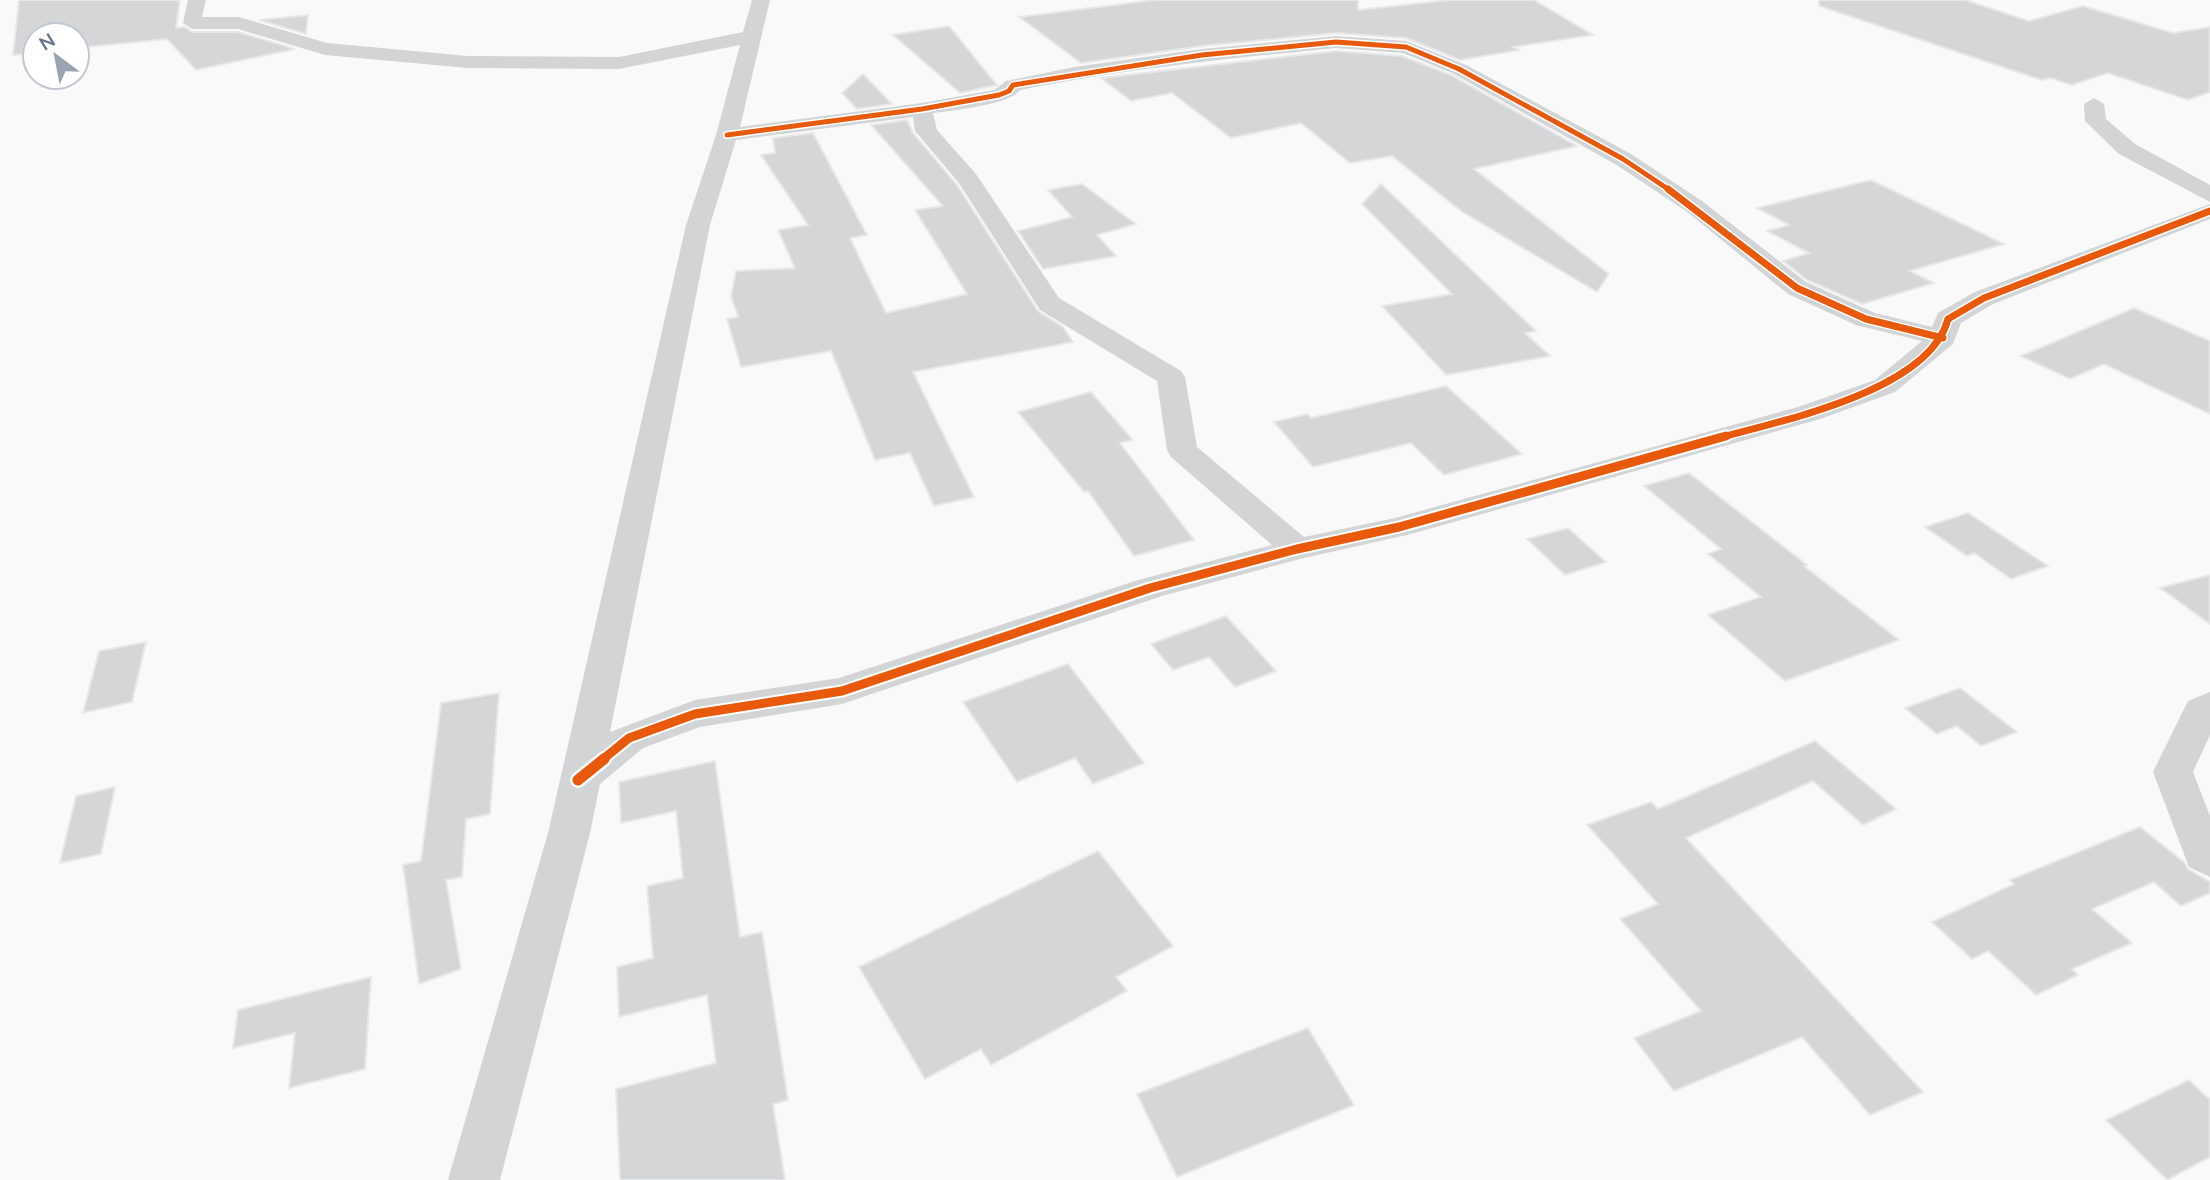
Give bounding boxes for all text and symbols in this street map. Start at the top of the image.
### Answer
north arrow [21,21,91,91]
text: N [35,28,59,56]

